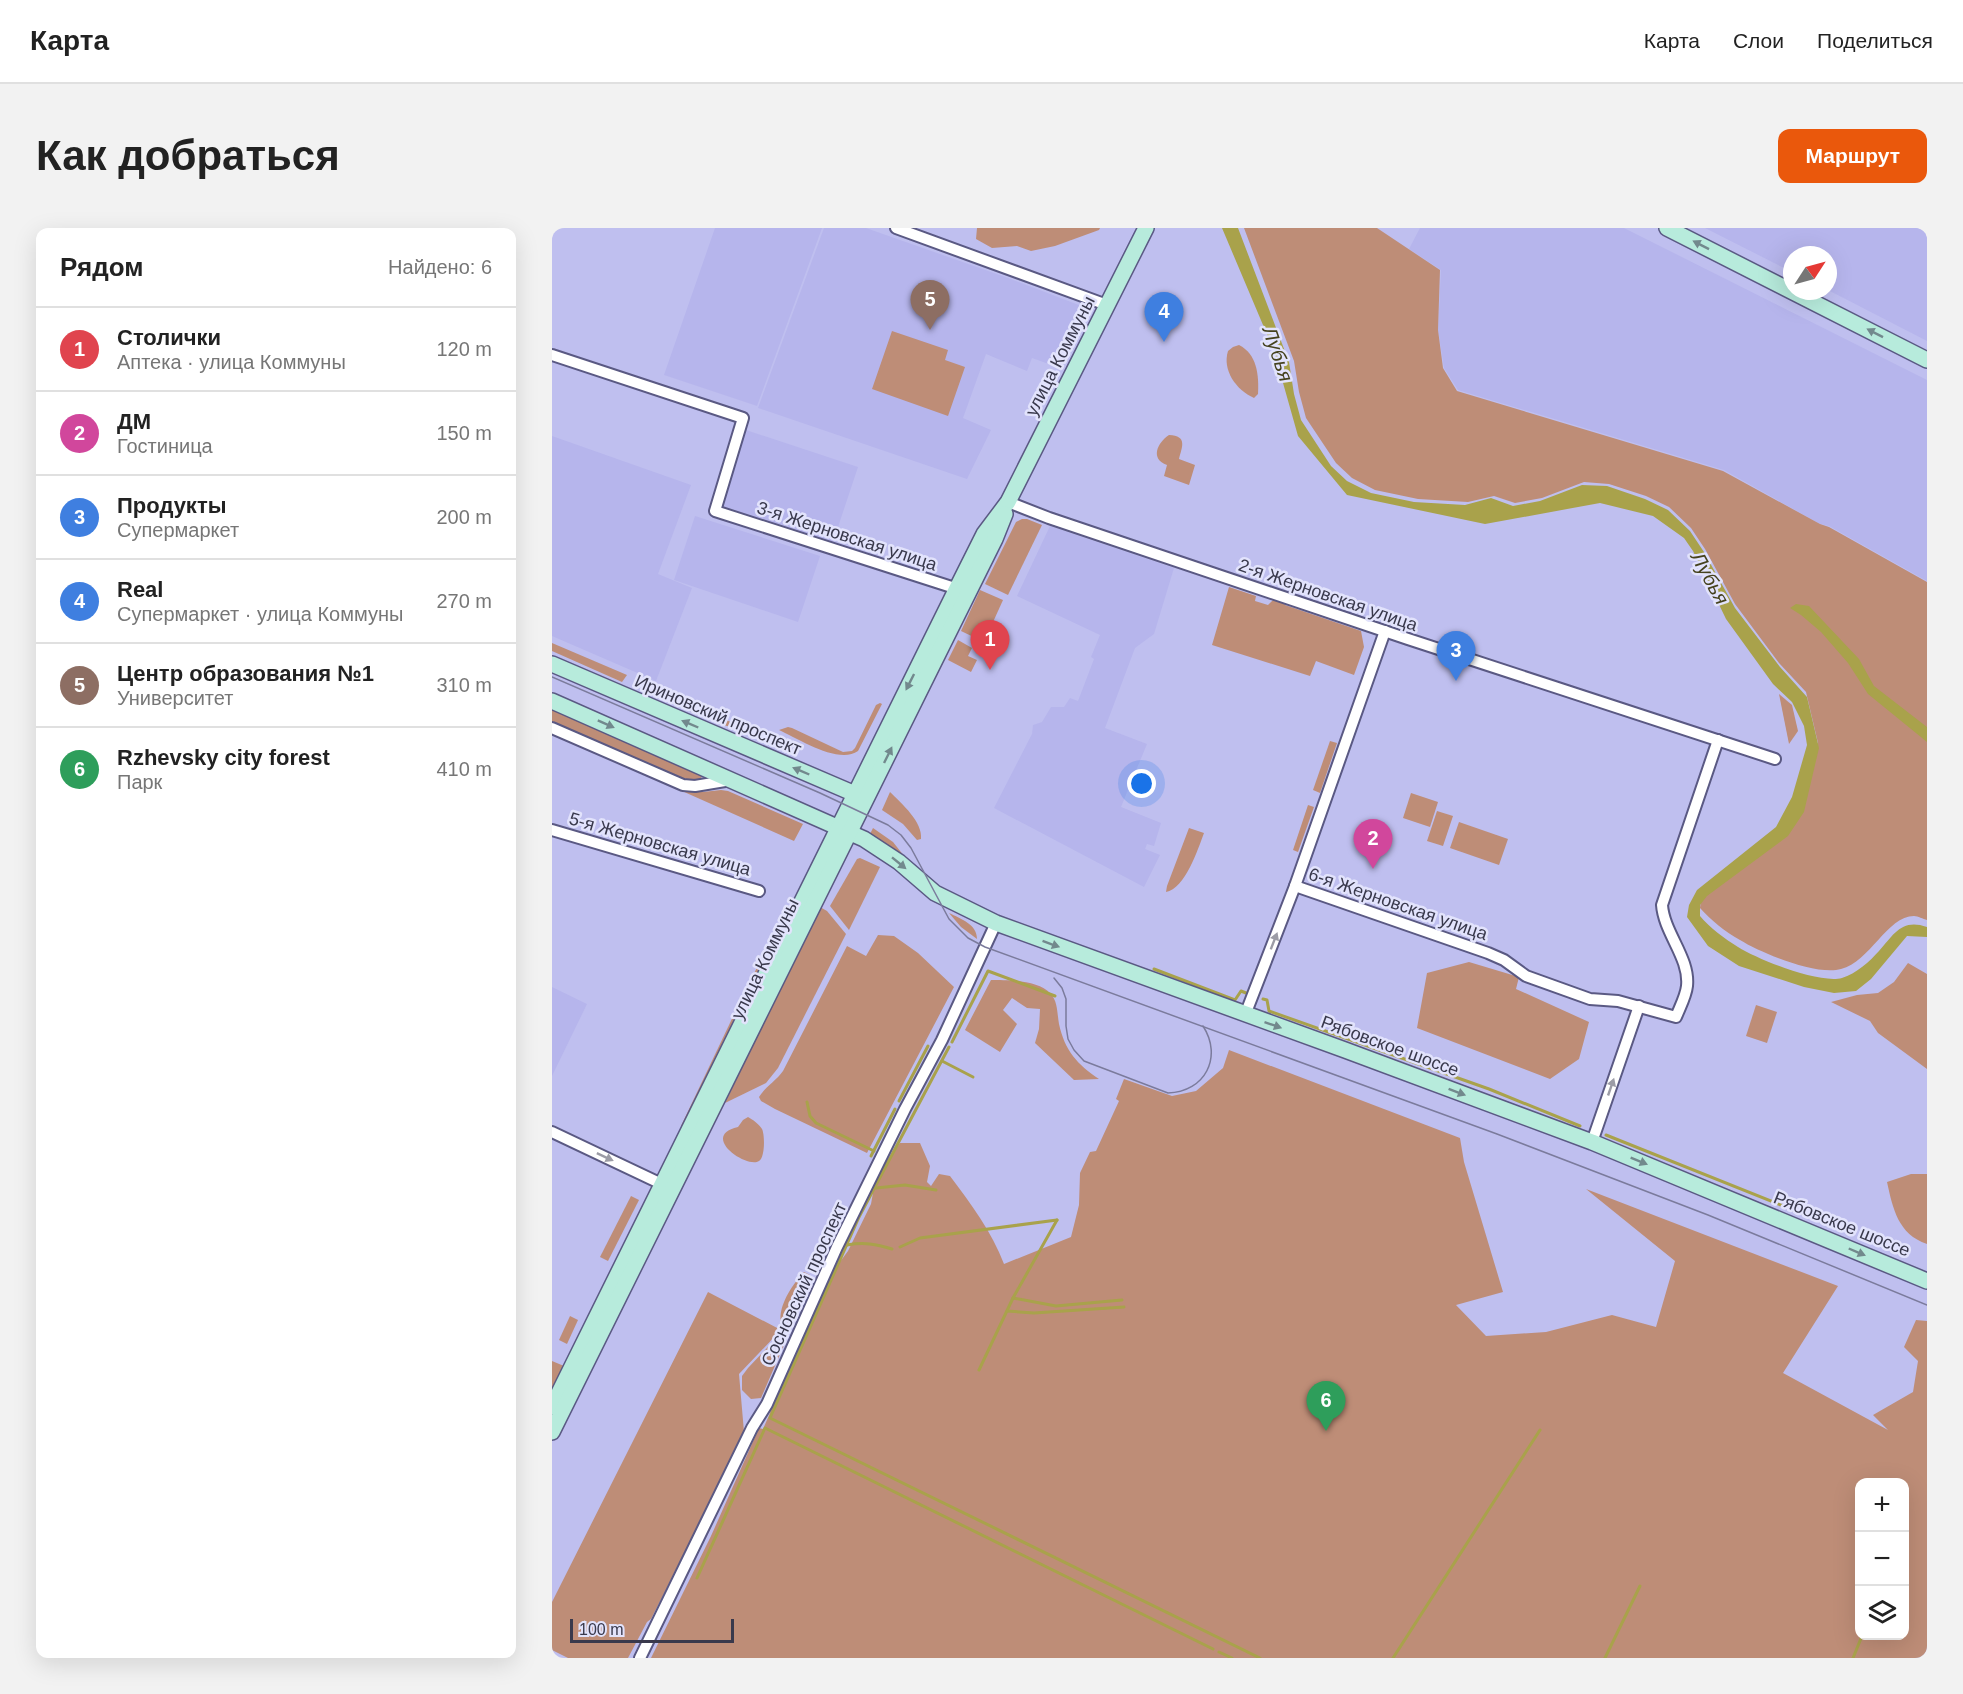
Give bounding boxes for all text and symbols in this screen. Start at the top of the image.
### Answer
text: Карта [30,25,109,56]
text: Карта [1644,29,1700,52]
text: Слои [1733,29,1784,52]
text: Поделиться [1817,29,1933,52]
button: Маршрут [1778,129,1927,183]
text: Как добраться [36,132,340,179]
one-way arrow [1692,240,1709,250]
north arrow [1783,246,1837,300]
text: Рядом [60,252,143,282]
text: Найдено: 6 [388,256,492,278]
pin: 5 [910,280,950,330]
pin: 4 [1144,292,1184,342]
street label: улица Коммуны [1021,293,1099,419]
water label: Лубья [1258,322,1298,385]
text: Столички [117,325,221,350]
one-way arrow [1866,329,1883,338]
text: 1 [74,338,85,360]
text: 120 m [436,338,492,360]
text: Аптека · улица Коммуны [117,351,346,373]
text: ДМ [117,409,151,434]
text: 2 [74,422,85,444]
text: 150 m [436,422,492,444]
text: Гостиница [117,435,213,457]
text: Продукты [117,493,226,518]
street label: 3-я Жерновская улица [755,497,940,575]
text: 3 [74,506,85,528]
text: 200 m [436,506,492,528]
text: Супермаркет [117,519,239,541]
water label: Лубья [1686,546,1733,608]
street label: 2-я Жерновская улица [1236,555,1421,635]
text: Real [117,577,163,602]
text: 4 [74,590,85,612]
text: 270 m [436,590,492,612]
text: Супермаркет · улица Коммуны [117,603,403,625]
pin: 1 [970,620,1010,670]
pin: 3 [1436,632,1476,681]
text: Центр образования №1 [117,661,374,686]
street label: Ириновский проспект [632,671,804,759]
text: 5 [74,674,85,696]
text: 310 m [436,674,492,696]
one-way arrow [905,674,915,691]
text: Университет [117,687,233,709]
one-way arrow [681,719,699,728]
one-way arrow [597,720,614,729]
text: Rzhevsky city forest [117,745,330,770]
one-way arrow [883,747,893,764]
text: 6 [74,758,85,780]
text: 410 m [436,758,492,780]
one-way arrow [792,766,810,775]
your location [1127,769,1156,798]
text: Парк [117,771,162,793]
street label: 5-я Жерновская улица [567,808,754,880]
pin: 2 [1354,820,1392,869]
one-way arrow [891,856,907,869]
street label: 6-я Жерновская улица [1306,864,1491,944]
street label: улица Коммуны [727,895,803,1023]
one-way arrow [1269,932,1279,950]
one-way arrow [1042,939,1060,949]
street label: Рябовское шоссе [1318,1012,1462,1080]
one-way arrow [1264,1020,1282,1030]
one-way arrow [1607,1078,1617,1096]
one-way arrow [1448,1087,1466,1097]
one-way arrow [596,1152,613,1161]
one-way arrow [1630,1156,1648,1166]
street label: Рябовское шоссе [1771,1187,1913,1261]
street label: Сосновский проспект [757,1199,851,1369]
one-way arrow [1848,1248,1866,1257]
pin: 6 [1306,1382,1346,1431]
map controls [1855,1478,1909,1640]
button: + [1855,1478,1909,1532]
button: − [1855,1532,1909,1586]
button: layers [1855,1586,1909,1640]
scale bar [570,1616,734,1644]
text: 100 m [579,1621,623,1638]

